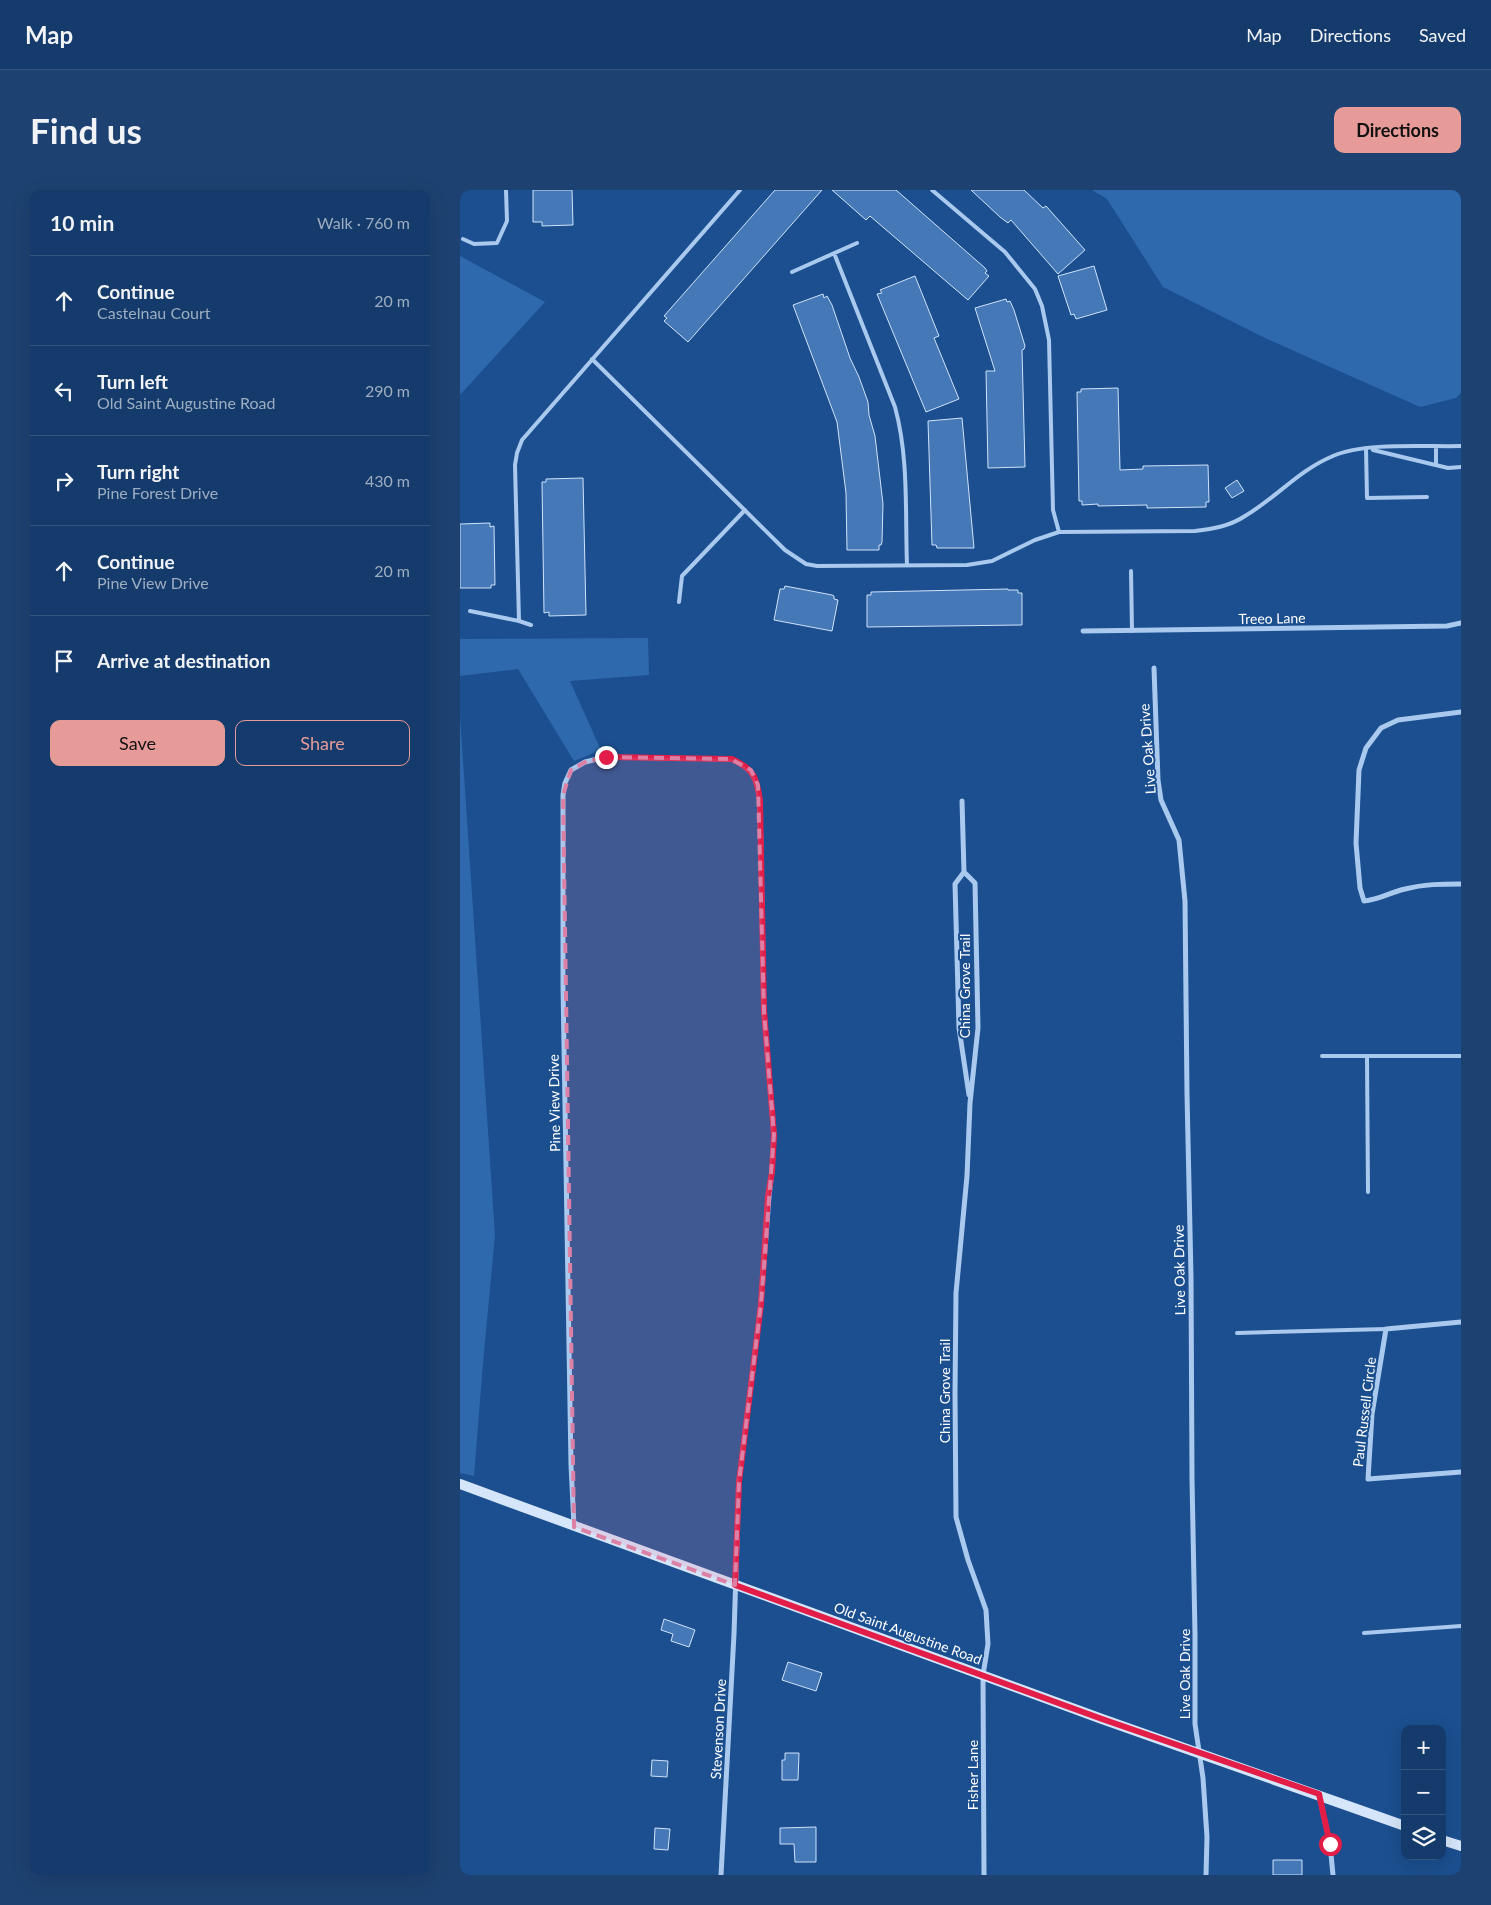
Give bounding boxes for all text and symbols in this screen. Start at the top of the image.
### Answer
text: Map [25,20,73,49]
text: Map [1246,24,1282,46]
text: Directions [1310,24,1391,46]
text: Saved [1419,24,1466,46]
button: Directions [1334,107,1461,153]
text: Find us [30,109,142,151]
text: 10 min [50,210,114,235]
text: Walk · 760 m [317,213,410,232]
text: Continue [97,280,175,303]
icon: ahead [50,287,78,315]
text: 20 m [374,291,410,310]
text: Castelnau Court [97,303,210,322]
text: Turn left [97,370,168,393]
icon: left [50,377,78,405]
text: 290 m [365,381,410,400]
text: Old Saint Augustine Road [97,393,276,412]
text: Turn right [97,460,179,483]
icon: right [50,467,78,495]
text: 430 m [365,471,410,490]
text: Pine Forest Drive [97,483,218,502]
text: Continue [97,550,175,573]
icon: ahead [50,557,78,585]
text: 20 m [374,561,410,580]
text: Pine View Drive [97,573,209,592]
street label: Treeo Lane [1238,609,1306,627]
icon: arrive [50,647,78,675]
text: Arrive at destination [97,649,270,672]
street label: Live Oak Drive [1135,703,1159,795]
button: Save [50,720,225,766]
button: Share [235,720,410,766]
route end [595,746,618,769]
street label: China Grove Trail [956,934,973,1038]
street label: Pine View Drive [545,1054,563,1152]
street label: Live Oak Drive [1170,1225,1188,1315]
street label: China Grove Trail [936,1339,953,1443]
street label: Paul Russell Circle [1349,1356,1379,1468]
street label: Old Saint Augustine Road [832,1598,984,1668]
street label: Live Oak Drive [1176,1629,1193,1719]
street label: Stevenson Drive [707,1678,729,1780]
map controls [1401,1725,1446,1860]
button: + [1401,1725,1446,1770]
street label: Fisher Lane [964,1740,981,1810]
button: − [1401,1770,1446,1815]
button: layers [1401,1815,1446,1860]
route start [1319,1833,1342,1856]

